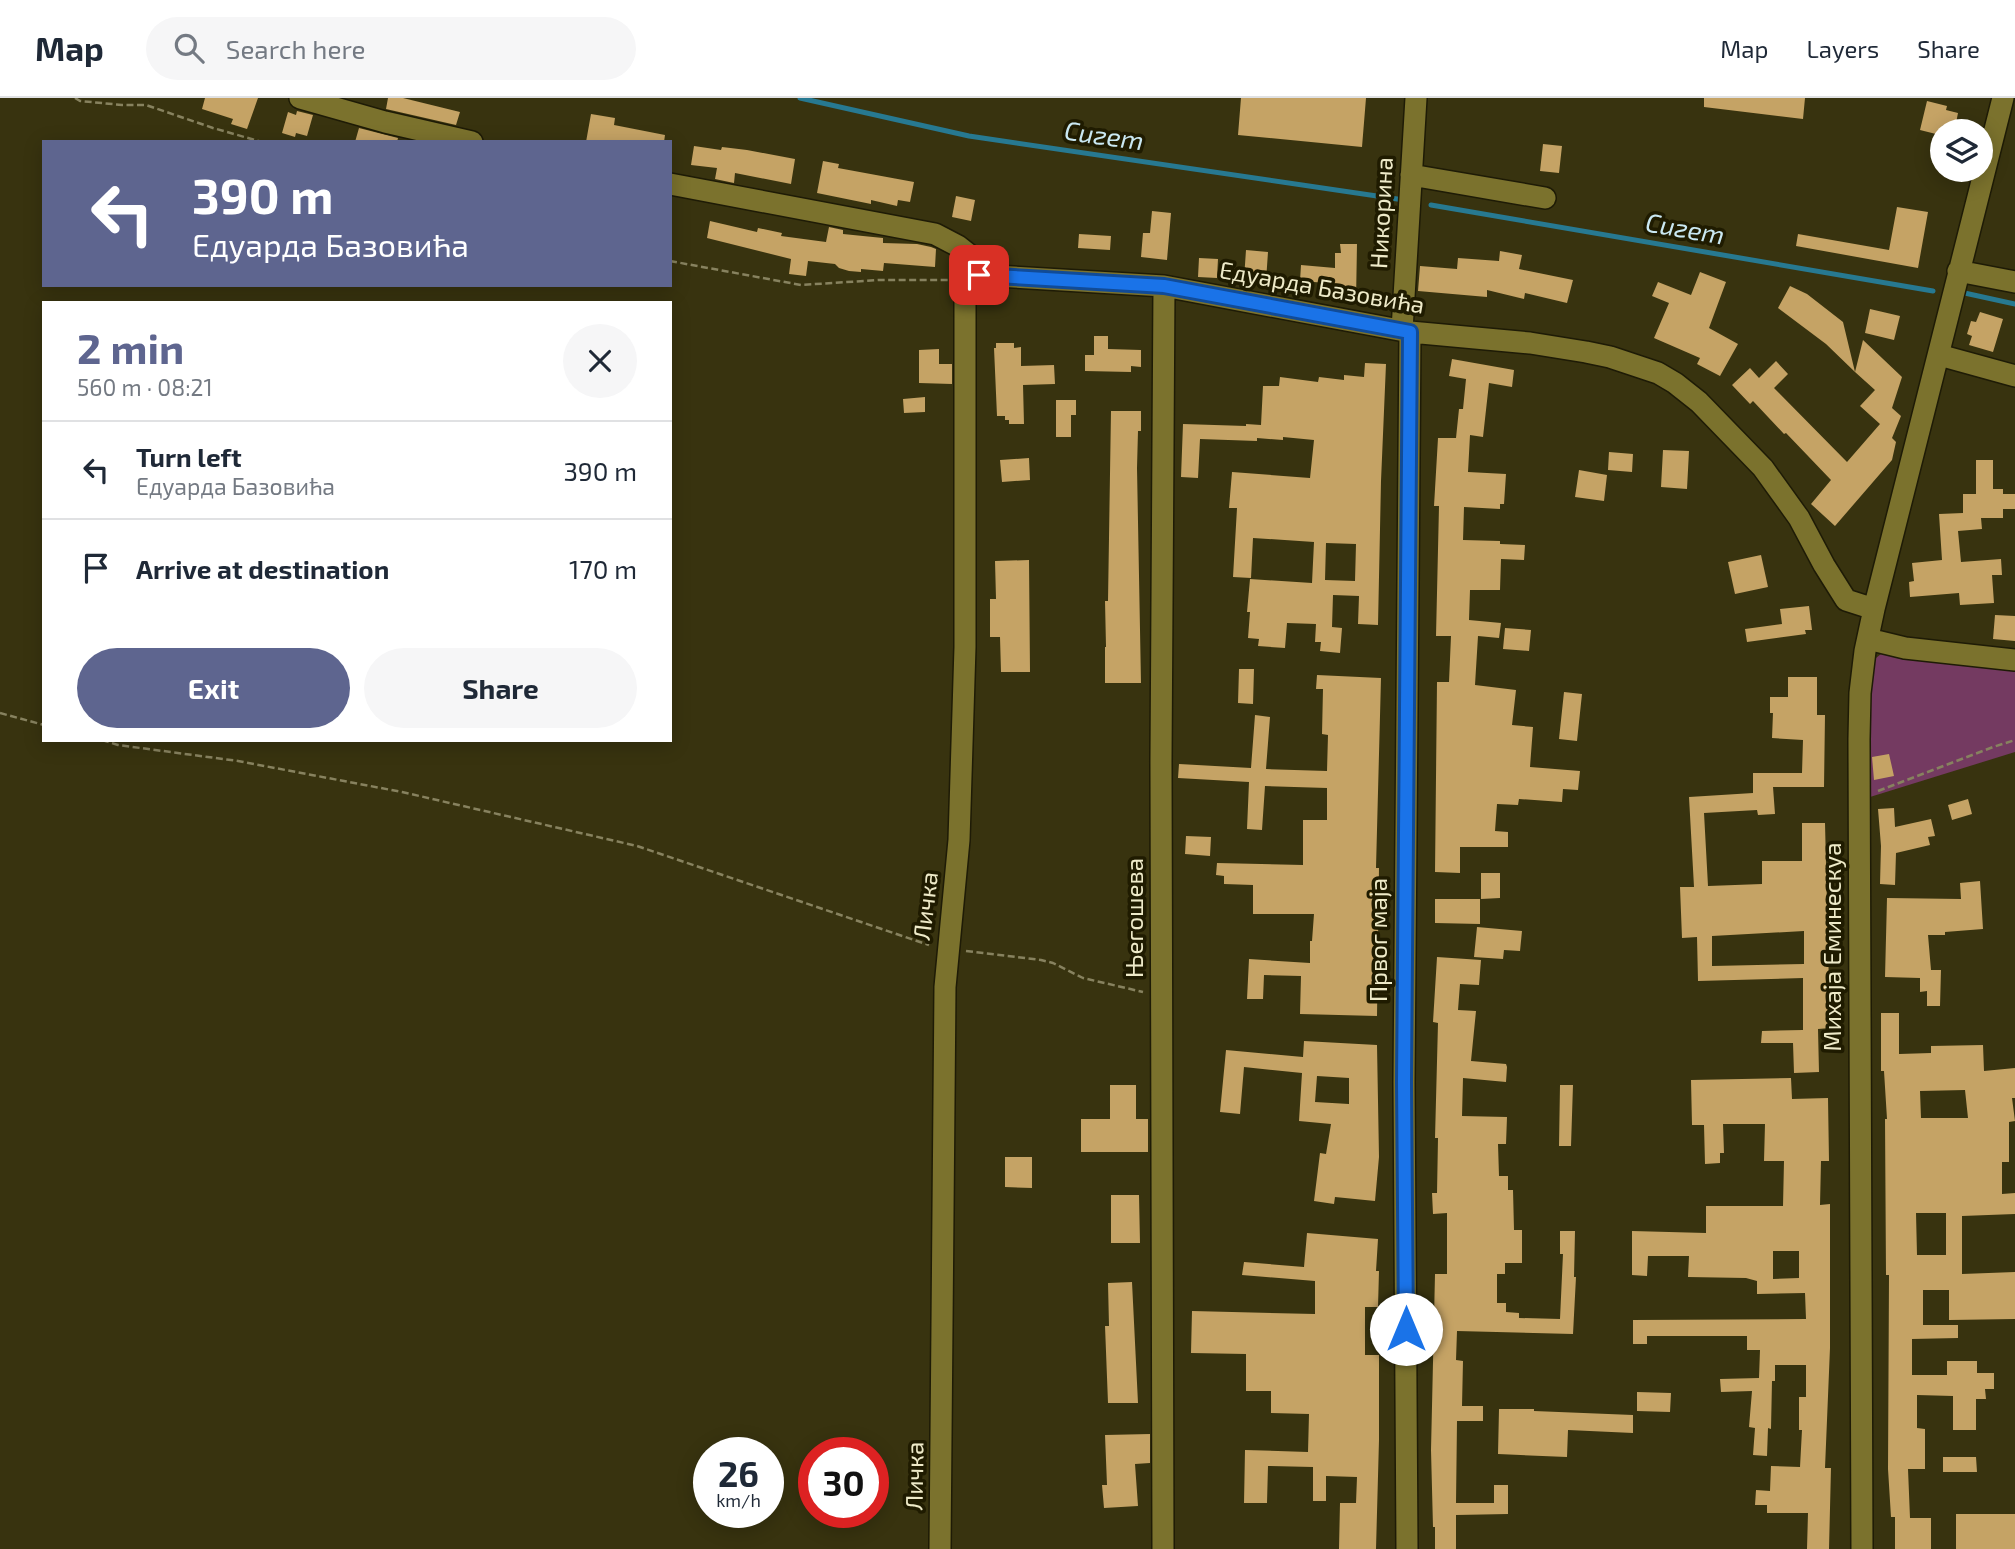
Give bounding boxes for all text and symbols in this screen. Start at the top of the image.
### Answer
search box [146,17,636,80]
text: Map [35,28,104,68]
icon: search [170,29,208,67]
text: Search here [226,33,365,64]
text: Map [1720,34,1768,63]
text: Layers [1806,34,1879,63]
text: Share [1917,34,1980,63]
water label: Сигет [1063,114,1146,155]
map controls [1930,119,1993,182]
button: layers [1930,119,1993,182]
street label: Никорина [1363,156,1398,270]
text: 390 m [192,165,333,224]
icon: left [77,168,168,259]
water label: Сигет [1643,205,1727,250]
text: Едуарда Базовића [192,225,469,263]
pin [949,245,1009,305]
street label: Едуарда Базовића [1217,254,1427,320]
icon: arrive [960,256,998,294]
text: 2 min [77,322,184,372]
button: close [563,324,637,398]
text: 560 m · 08:21 [77,373,213,401]
text: Turn left [136,441,242,472]
icon: left [77,451,115,489]
text: 390 m [563,455,637,486]
text: Едуарда Базовића [136,472,335,500]
icon: arrive [77,549,115,587]
text: Arrive at destination [136,553,389,584]
text: 170 m [569,553,637,584]
button: Exit [77,648,350,728]
button: Share [364,648,637,728]
street label: Михаја Еминескуа [1817,843,1847,1051]
street label: Његошева [1119,858,1148,978]
street label: Личка [906,870,943,942]
street label: Првог маја [1363,878,1392,1002]
position arrow [1369,1292,1443,1366]
speed limit sign: 30 [798,1437,889,1528]
street label: Личка [898,1441,929,1511]
text: 26 [718,1452,759,1494]
text: km/h [716,1489,761,1511]

